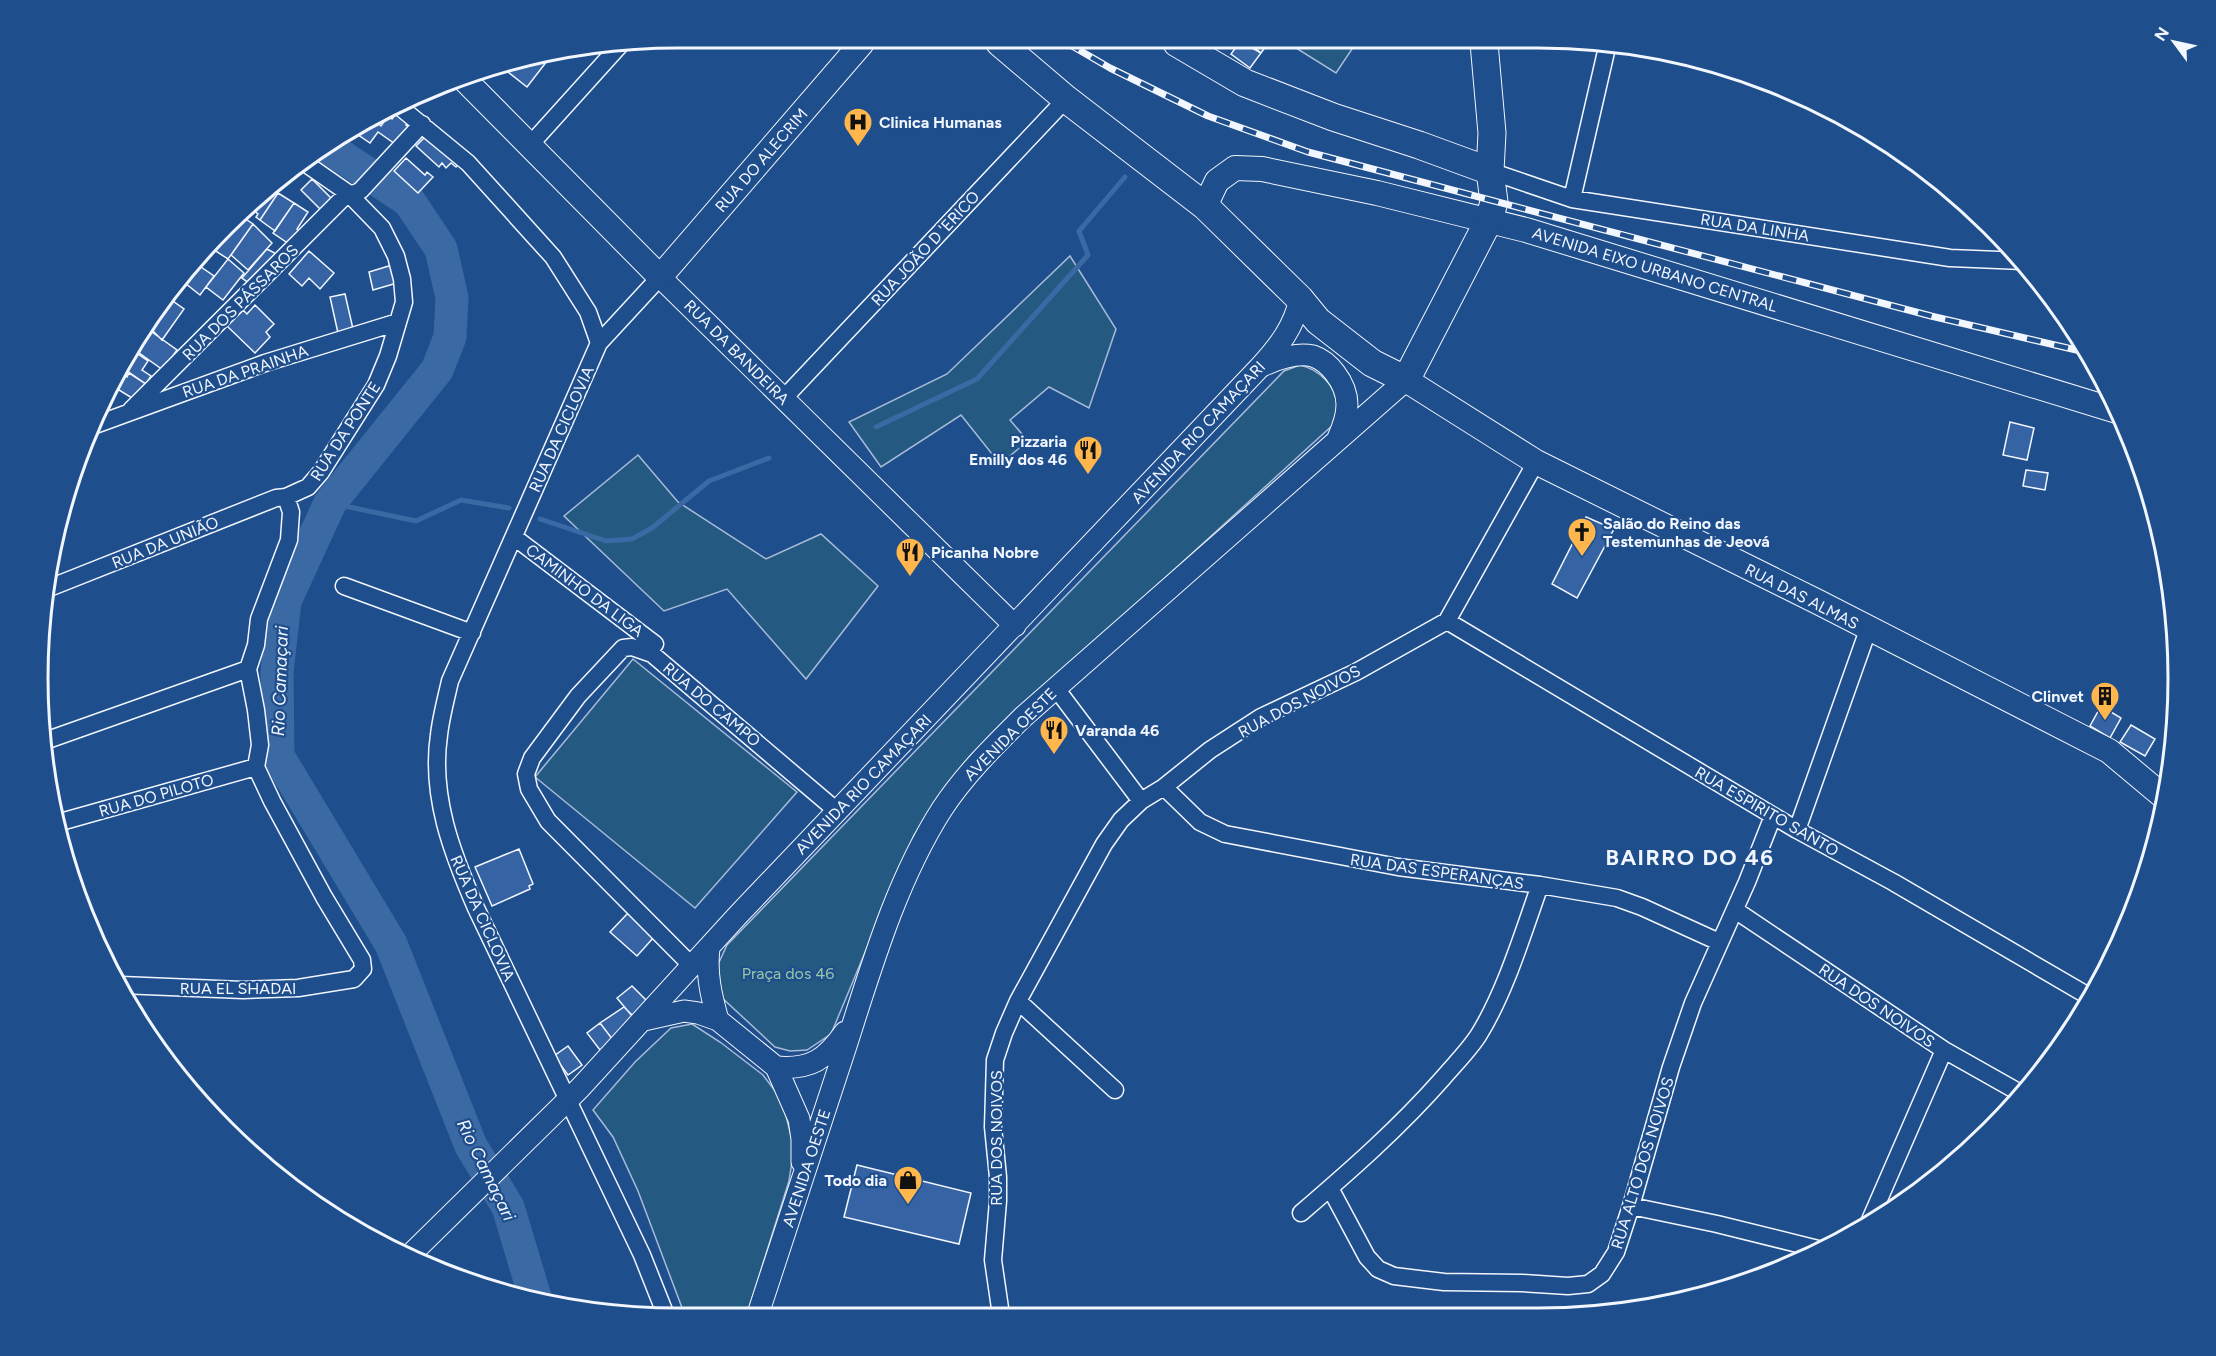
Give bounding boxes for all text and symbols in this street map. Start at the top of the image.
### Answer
north arrow [2144,12,2204,72]
text: N [2151,24,2173,44]
street label: RUA DO ALECRIM [711,104,812,216]
hospital icon: Clinica Humanas [842,106,874,148]
place label: Clinica Humanas [879,113,1002,132]
street label: RUA JOÃO D 'ERICO [867,187,983,310]
street label: RUA DA LINHA [1699,210,1811,245]
street label: AVENIDA EIXO URBANO CENTRAL [1530,223,1780,316]
street label: RUA DOS PÁSSAROS [178,240,302,364]
street label: RUA DA BANDEIRA [680,296,793,409]
street label: RUA DA PRAINHA [180,341,311,402]
street label: AVENIDA RIO CAMAÇARI [1128,357,1269,507]
street label: RUA DA CICLOVIA [525,363,598,495]
street label: RUA DA PONTE [306,378,385,484]
place label: Pizzaria Emilly dos 46 [969,432,1067,469]
restaurant icon: Pizzaria Emilly dos 46 [1072,434,1104,476]
street label: RUA DA UNIÃO [109,512,221,572]
place label: Salão do Reino das Testemunhas de Jeová [1603,514,1770,551]
church icon: Salão do Reino das Testemunhas de Jeová [1566,516,1598,558]
restaurant icon: Picanha Nobre [894,536,926,578]
street label: CAMINHO DA LIGA [522,540,647,641]
place label: Picanha Nobre [931,543,1039,562]
street label: RUA DAS ALMAS [1742,560,1862,633]
water label: Rio Camaçari [267,625,293,737]
street label: RUA DO CAMPO [659,658,764,751]
street label: RUA DOS NOIVOS [1235,661,1364,742]
building icon: Clinvet [2089,680,2121,722]
street label: AVENIDA OESTE [960,684,1061,785]
place label: Clinvet [2031,687,2084,706]
street label: AVENIDA RIO CAMAÇARI [791,710,935,858]
restaurant icon: Varanda 46 [1038,714,1070,756]
place label: Varanda 46 [1075,721,1159,740]
street label: RUA ESPIRITO SANTO [1691,762,1842,860]
street label: RUA DO PILOTO [96,770,216,821]
district label: BAIRRO DO 46 [1605,844,1775,871]
street label: RUA DAS ESPERANÇAS [1349,850,1525,893]
street label: RUA DA CICLOVIA [446,852,519,984]
street label: RUA DOS NOIVOS [1815,960,1938,1051]
park label: Praça dos 46 [742,964,834,983]
street label: RUA EL SHADAI [180,979,296,998]
street label: RUA DOS NOIVOS [987,1070,1006,1206]
street label: RUA ALTO DOS NOIVOS [1607,1075,1678,1251]
street label: AVENIDA OESTE [778,1107,835,1230]
water label: Rio Camaçari [452,1116,520,1225]
shop icon: Todo dia [892,1164,924,1206]
place label: Todo dia [825,1171,887,1190]

